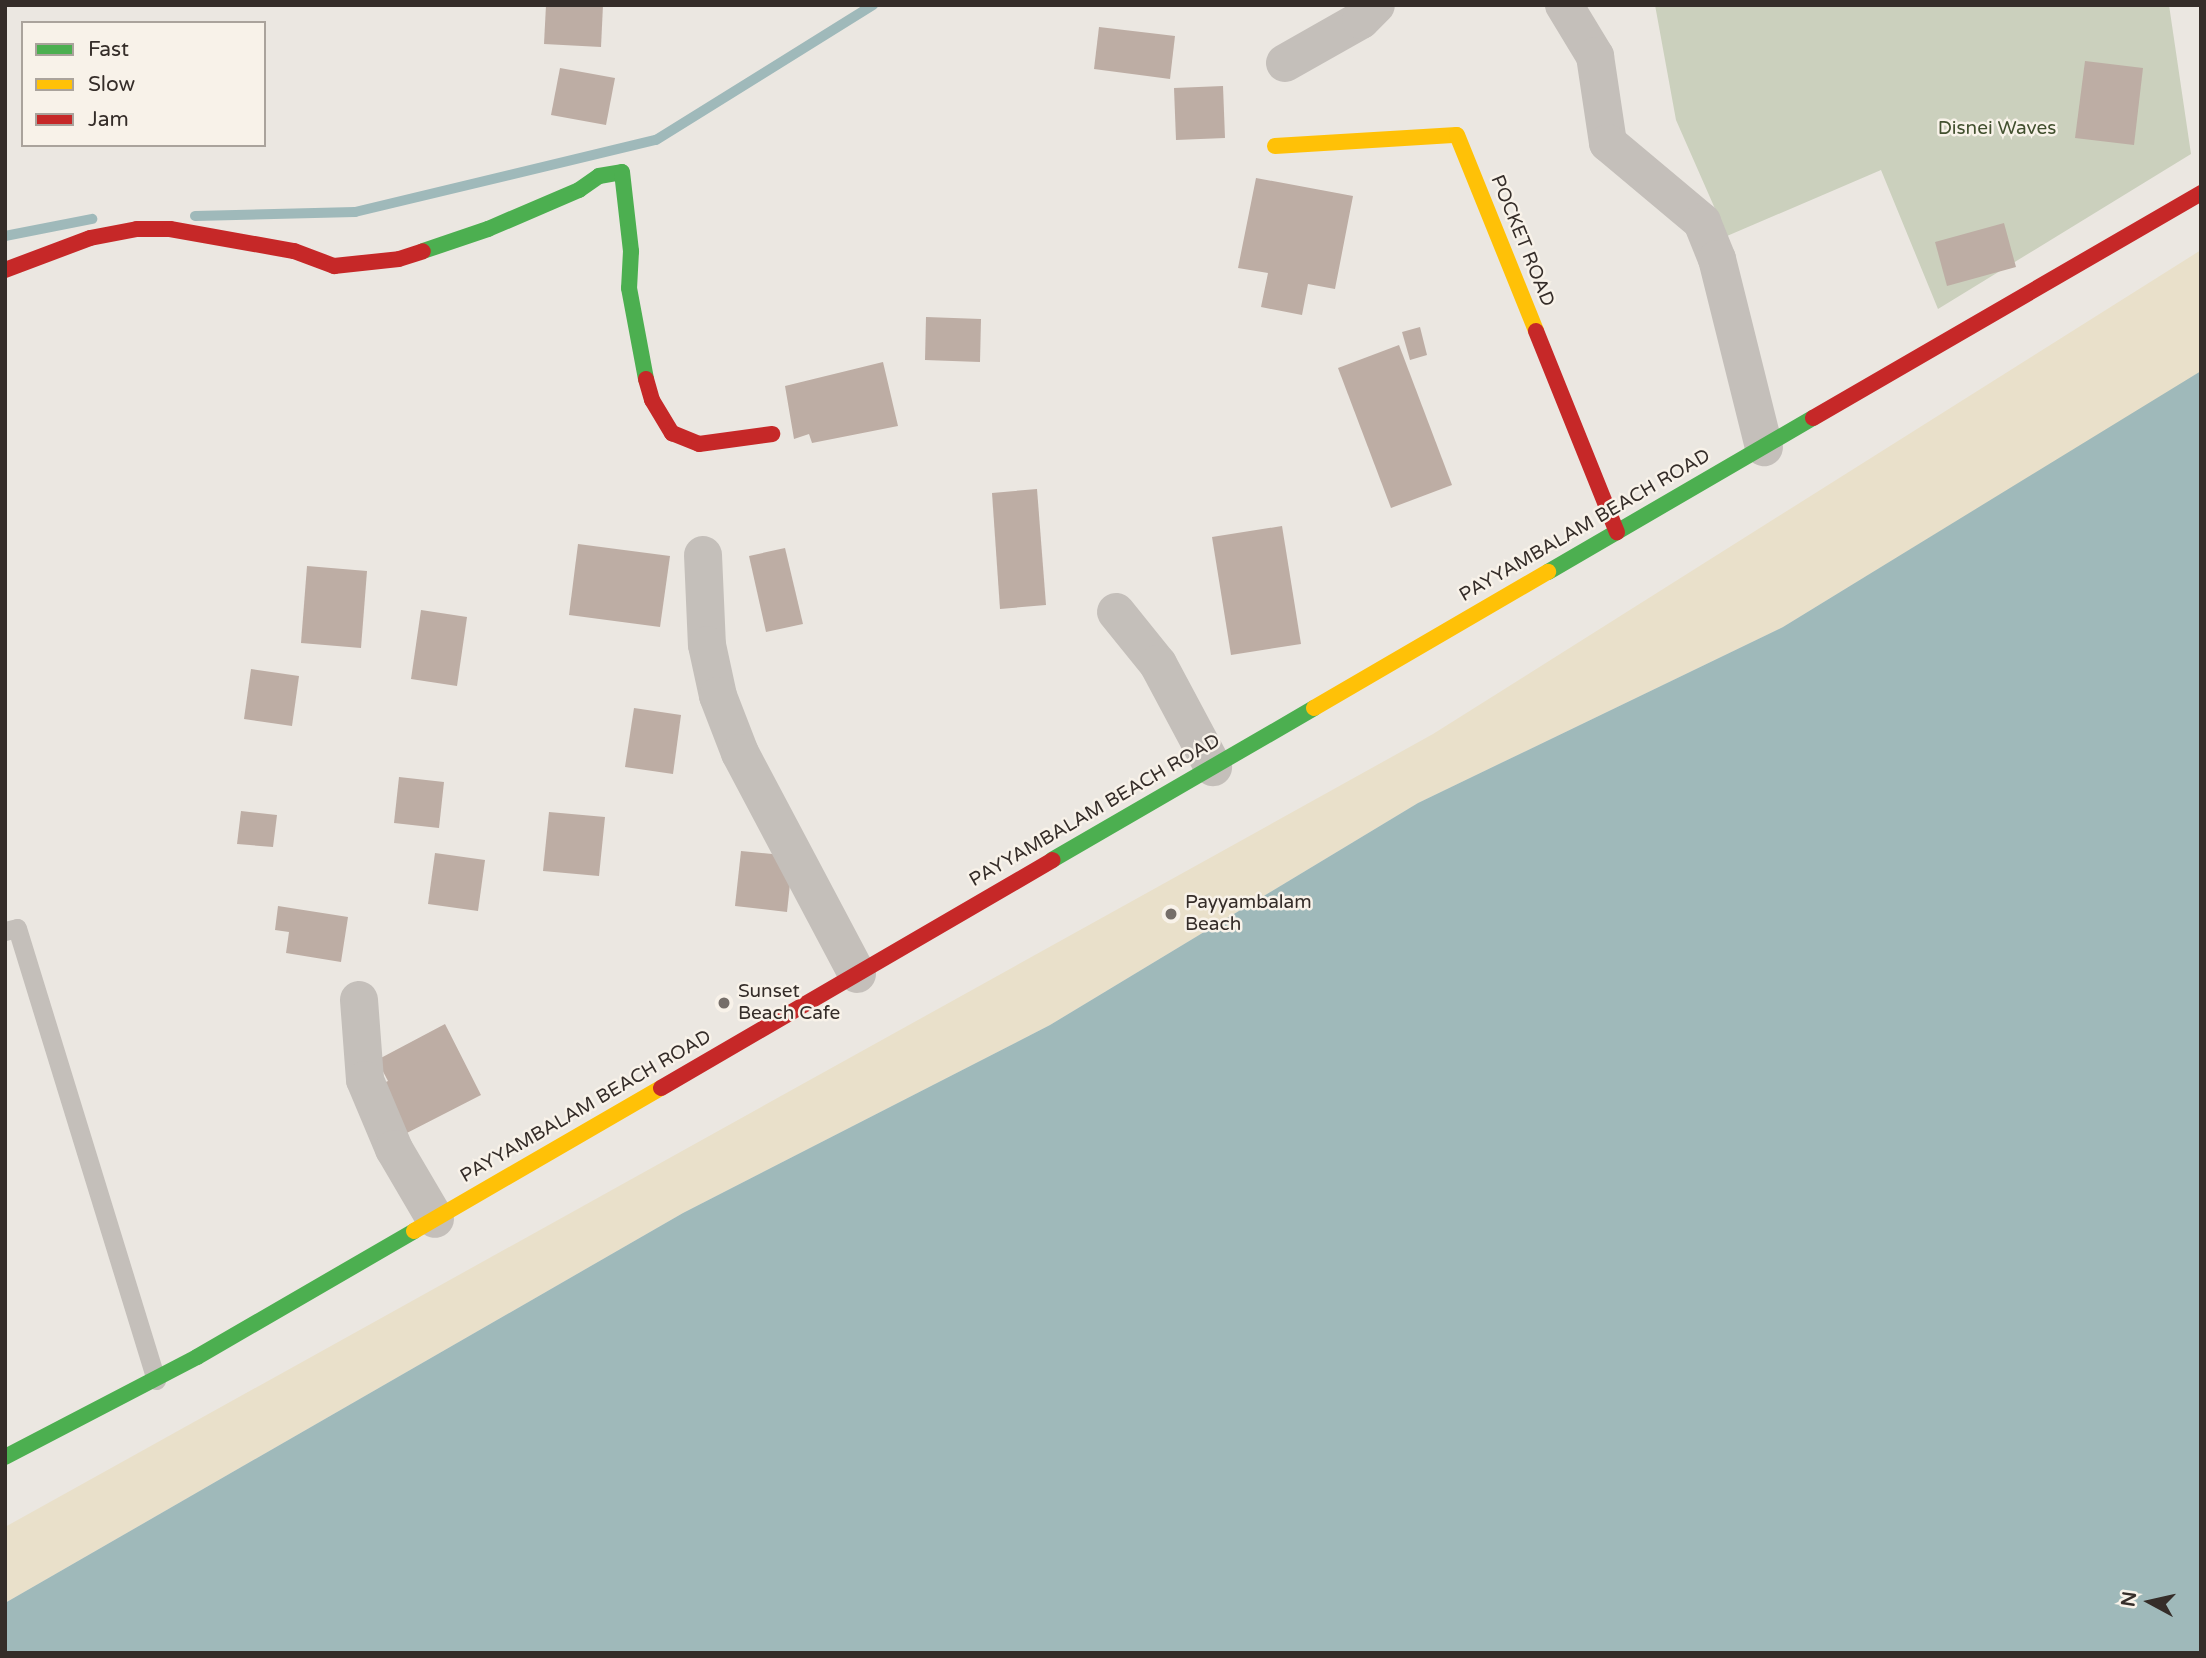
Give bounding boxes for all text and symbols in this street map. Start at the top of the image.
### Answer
legend [21,21,266,147]
text: Fast [88,37,129,62]
text: Slow [88,72,135,97]
text: Jam [88,107,129,132]
park label: Disnei Waves [1938,118,2056,140]
street label: POCKET ROAD [1485,172,1559,310]
street label: PAYYAMBALAM BEACH ROAD [1456,445,1714,607]
street label: PAYYAMBALAM BEACH ROAD [966,730,1224,892]
place label: Payyambalam Beach [1185,892,1312,936]
marker: Payyambalam Beach [1163,906,1179,922]
place label: Sunset Beach Cafe [738,981,840,1025]
marker: Sunset Beach Cafe [716,995,732,1011]
street label: PAYYAMBALAM BEACH ROAD [457,1026,715,1188]
north arrow [2115,1567,2185,1637]
text: N [2117,1590,2141,1608]

